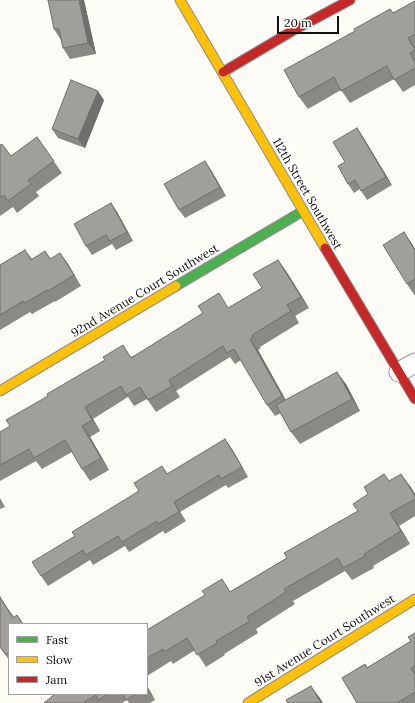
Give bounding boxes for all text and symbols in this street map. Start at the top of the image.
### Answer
scale bar [279,8,341,34]
text: 20 m [284,15,312,30]
street label: 112th Street Southwest [269,136,345,252]
street label: 92nd Avenue Court Southwest [69,241,221,341]
street label: 91st Avenue Court Southwest [252,592,398,690]
legend [8,623,148,695]
text: Fast [46,632,69,647]
text: Slow [46,652,73,667]
text: Jam [46,672,67,687]

